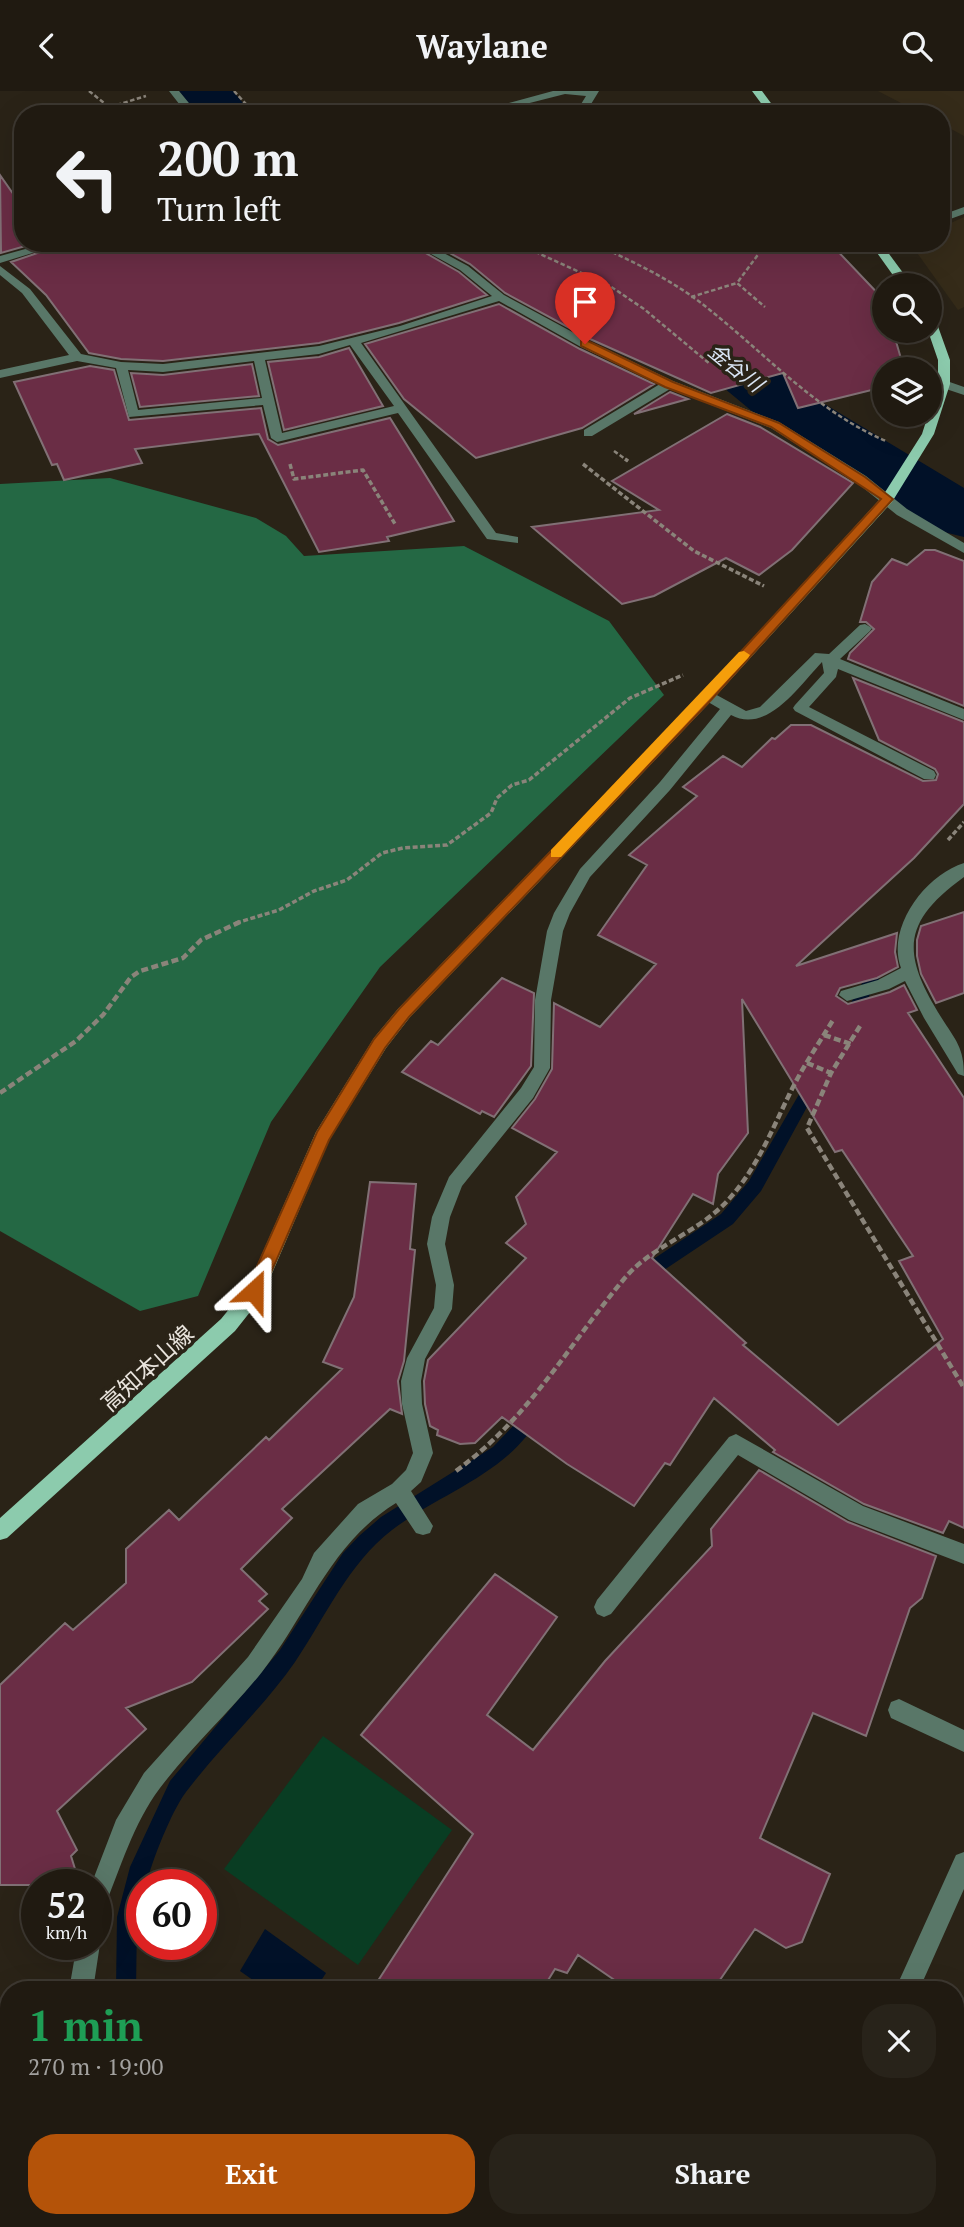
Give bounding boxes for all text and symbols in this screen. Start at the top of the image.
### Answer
text: Waylane [416,25,548,67]
icon: back [28,27,66,65]
icon: search [898,27,936,65]
text: 200 m [157,125,299,190]
icon: left [42,133,133,224]
text: Turn left [157,188,281,230]
pin [555,272,615,344]
map controls [872,273,942,427]
button: search [872,273,942,343]
icon: arrive [566,283,604,321]
water label: 金谷川 [703,336,771,399]
button: layers [872,357,942,427]
position arrow [217,1254,291,1328]
street label: 高知本山線 [94,1318,200,1418]
speed limit sign: 60 [126,1869,217,1960]
text: 52 [47,1882,86,1928]
text: km/h [46,1920,87,1944]
text: 1 min [28,1997,143,2053]
button: close [862,2004,936,2078]
text: 270 m · 19:00 [28,2051,163,2082]
button: Exit [28,2134,475,2214]
button: Share [489,2134,936,2214]

